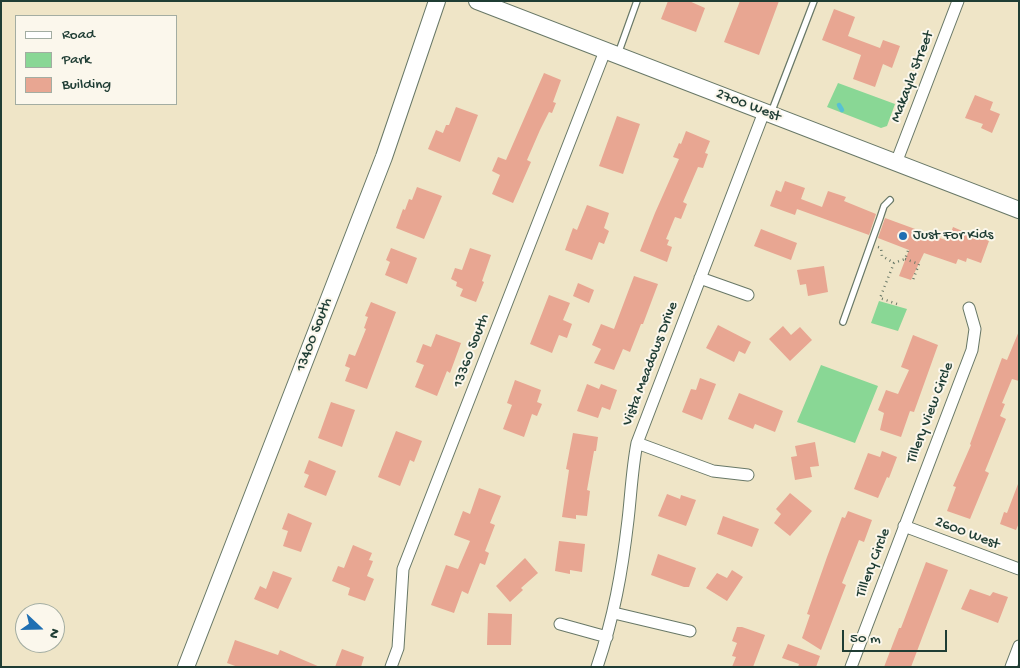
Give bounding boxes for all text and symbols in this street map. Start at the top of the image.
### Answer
legend [15,15,178,105]
text: Road [62,26,95,44]
street label: Makayla Street [887,29,939,125]
text: Park [62,51,91,69]
text: Building [62,76,111,94]
street label: 2700 West [713,85,783,127]
place label: Just For Kids [913,227,993,245]
marker: Just For Kids [897,230,909,242]
street label: 13400 South [293,296,337,374]
street label: Vista Meadows Drive [619,299,683,429]
street label: 13360 South [450,312,494,390]
street label: Tillery View Circle [903,360,959,466]
street label: 2600 West [932,513,1002,555]
street label: Tillery Circle [853,526,895,600]
north arrow [15,603,65,653]
scale bar [845,620,950,652]
text: N [44,626,63,641]
text: 50 m [850,630,881,648]

